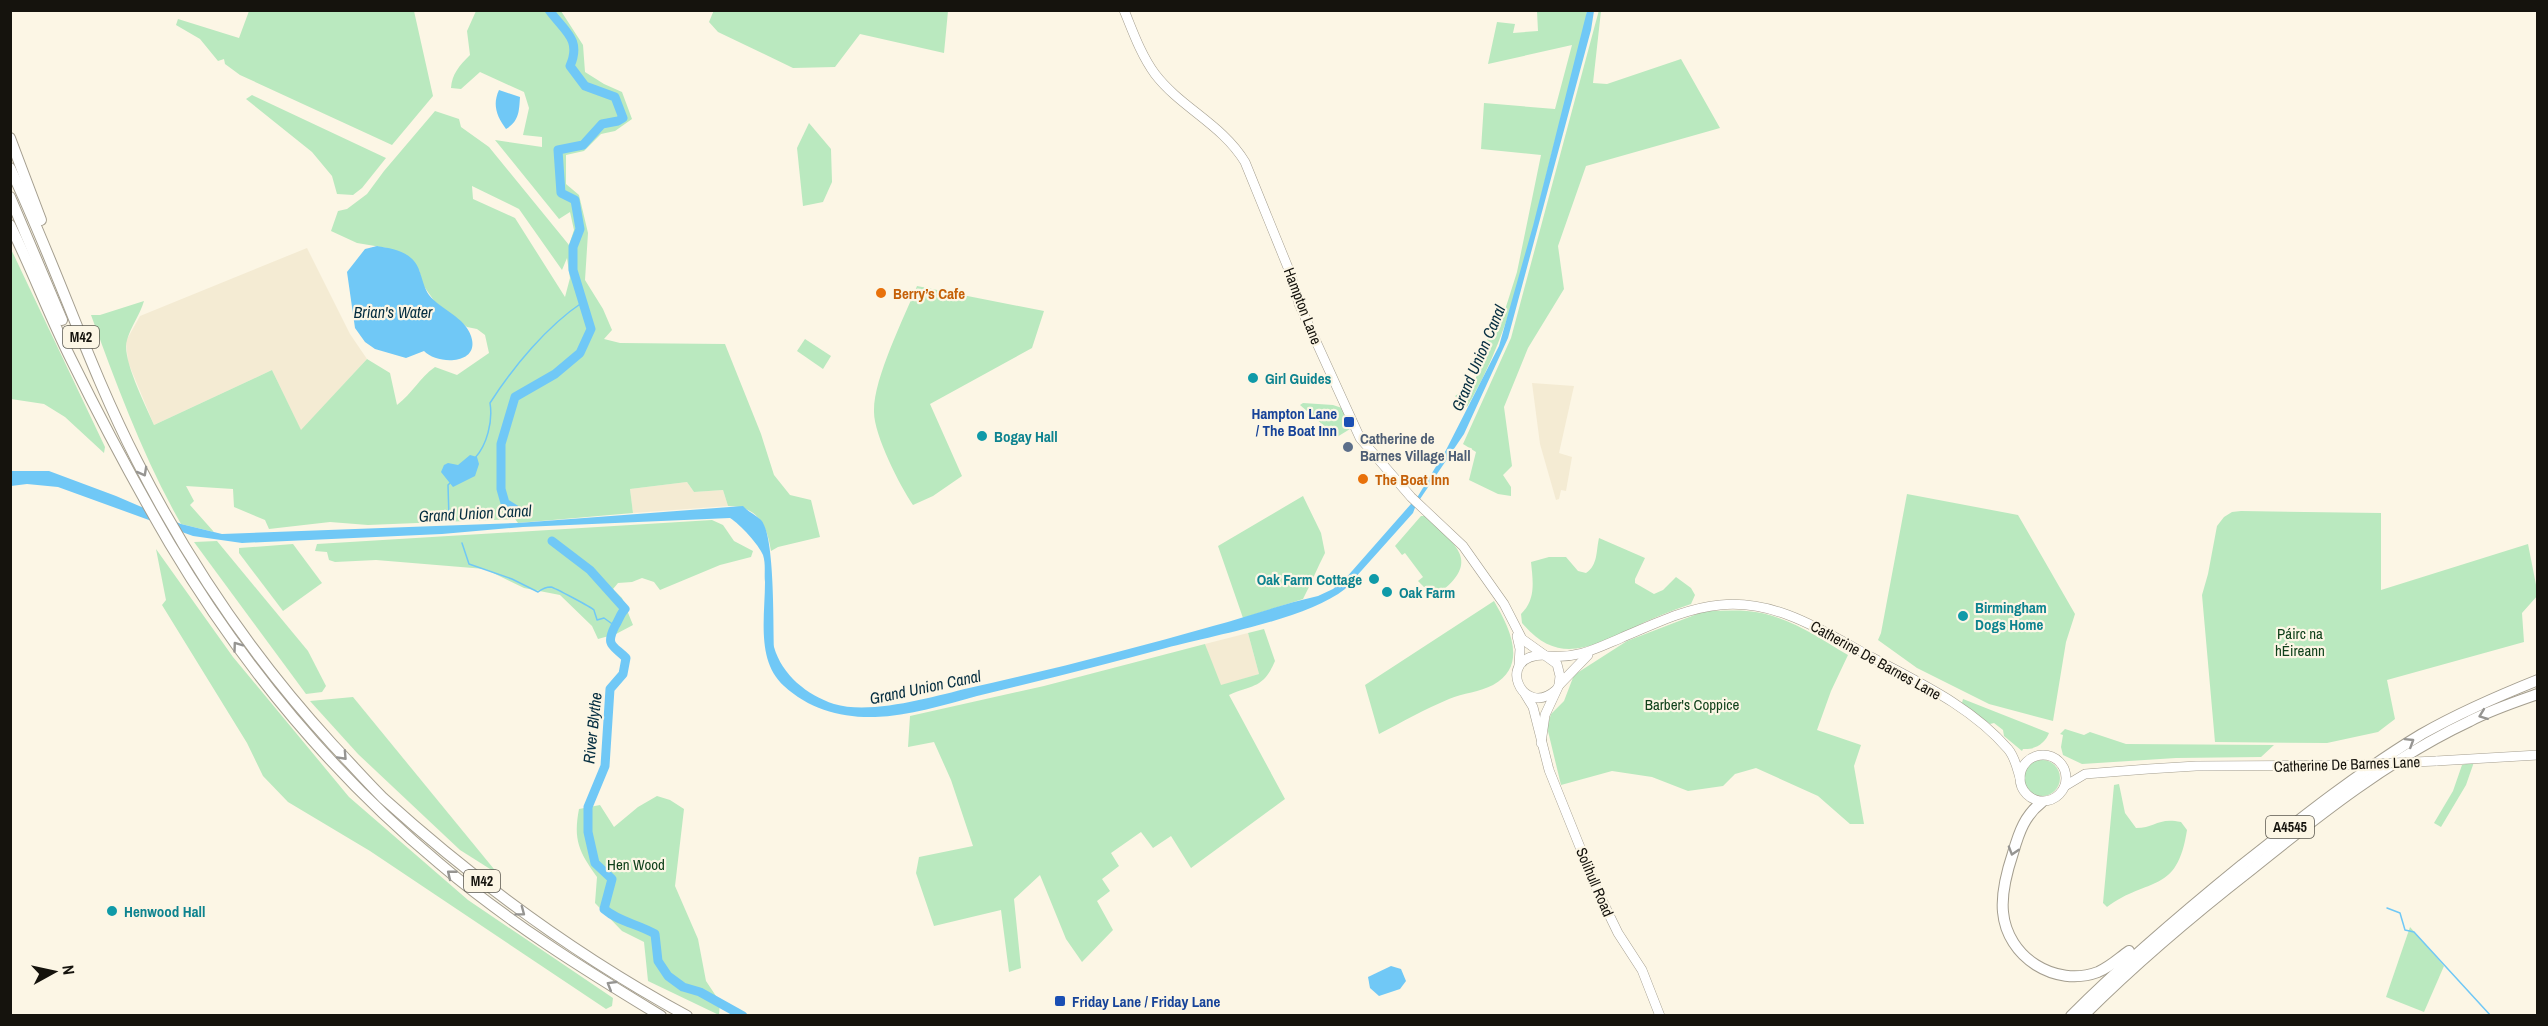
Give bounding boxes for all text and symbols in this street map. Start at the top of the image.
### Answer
street label: Hampton Lane [1279,265,1327,348]
place label: Berry’s Cafe [893,283,965,304]
marker: Berry’s Cafe [874,286,888,300]
water label: Brian's Water [354,301,433,323]
water label: Grand Union Canal [1446,301,1511,414]
road number: M42 [63,326,99,348]
place label: Girl Guides [1265,368,1331,389]
marker: Girl Guides [1246,371,1260,385]
place label: Hampton Lane / The Boat Inn [1252,403,1337,441]
marker: Hampton Lane / The Boat Inn [1342,415,1356,429]
place label: Bogay Hall [994,426,1058,447]
place label: Catherine de Barnes Village Hall [1360,428,1471,466]
marker: Bogay Hall [975,429,989,443]
marker: Catherine de Barnes Village Hall [1341,440,1355,454]
one-way arrow [136,466,147,476]
place label: The Boat Inn [1375,469,1450,490]
marker: The Boat Inn [1356,472,1370,486]
water label: Grand Union Canal [418,499,533,527]
place label: Oak Farm Cottage [1257,569,1362,590]
marker: Oak Farm Cottage [1367,572,1381,586]
place label: Oak Farm [1399,582,1455,603]
marker: Oak Farm [1380,585,1394,599]
place label: Birmingham Dogs Home [1975,597,2047,635]
marker: Birmingham Dogs Home [1956,609,1970,623]
street label: Catherine De Barnes Lane [1807,615,1945,705]
park label: Páirc na hÉireann [2275,623,2325,661]
one-way arrow [234,642,245,653]
water label: Grand Union Canal [867,664,984,710]
water label: River Blythe [577,691,607,765]
park label: Barber's Coppice [1645,694,1739,715]
one-way arrow [2478,708,2489,721]
one-way arrow [2403,738,2414,749]
one-way arrow [336,749,347,760]
street label: Catherine De Barnes Lane [2274,751,2421,777]
road number: A4545 [2266,816,2314,838]
street label: Solihull Road [1571,844,1619,920]
one-way arrow [2008,845,2020,856]
park label: Hen Wood [607,854,665,875]
one-way arrow [447,870,458,881]
road number: M42 [464,870,500,892]
place label: Henwood Hall [124,901,205,922]
marker: Henwood Hall [105,904,119,918]
one-way arrow [515,904,526,915]
north arrow [24,942,84,1002]
text: N [57,964,80,976]
one-way arrow [607,981,617,993]
place label: Friday Lane / Friday Lane [1072,991,1221,1012]
marker: Friday Lane / Friday Lane [1053,994,1067,1008]

